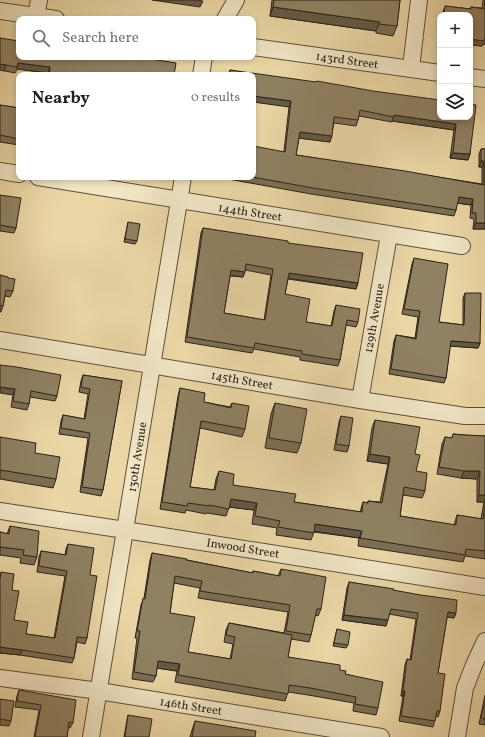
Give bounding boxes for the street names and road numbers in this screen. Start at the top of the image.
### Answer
street label: 143rd Street [314,49,379,73]
street label: 144th Street [217,200,283,226]
street label: 129th Avenue [361,282,389,354]
street label: 145th Street [210,368,274,394]
street label: 130th Avenue [125,421,151,493]
street label: Inwood Street [205,535,280,563]
street label: 146th Street [158,694,223,720]

